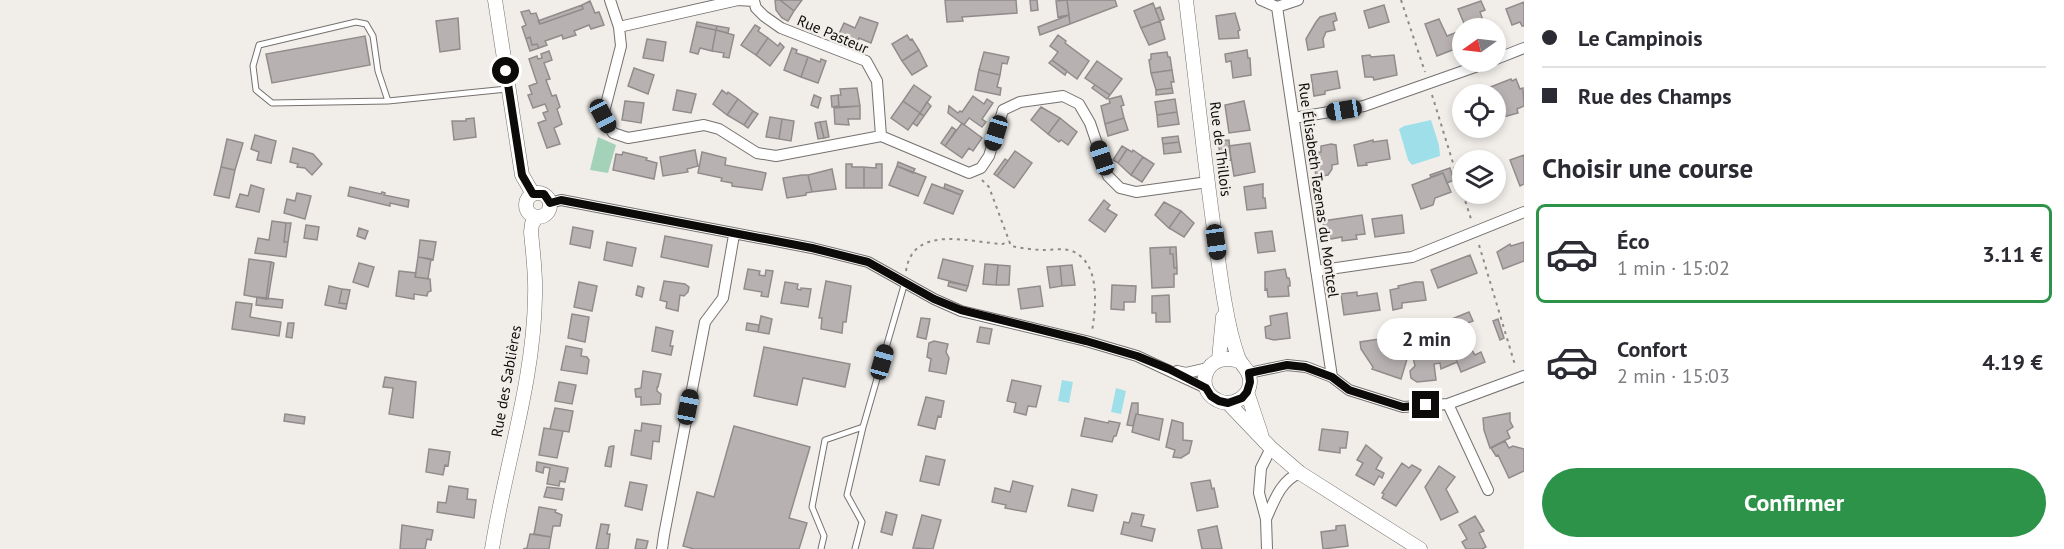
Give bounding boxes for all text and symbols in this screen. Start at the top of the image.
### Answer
street label: Rue Pasteur [794,10,872,58]
north arrow [1452,18,1506,72]
map controls [1452,18,1506,204]
text: Le Campinois [1578,24,1702,52]
route start [492,57,519,84]
street label: Rue Élisabeth Tezenas du Montcel [1295,81,1344,299]
text: Rue des Champs [1578,82,1732,110]
button: locate [1452,84,1506,138]
car [587,96,619,136]
car [1325,98,1363,122]
street label: Rue de Thillois [1206,100,1236,198]
car [982,113,1010,153]
car [1088,138,1116,178]
button: layers [1452,150,1506,204]
text: Choisir une course [1542,151,1753,185]
car [1205,223,1227,261]
icon: car [1545,227,1599,281]
text: Éco [1617,227,1649,255]
text: 3.11 € [1982,240,2043,268]
text: 1 min · 15:02 [1617,255,1730,281]
callout: 2 min [1376,318,1476,360]
street label: Rue des Sablières [487,324,525,438]
text: 2 min [1402,326,1451,352]
icon: car [1545,335,1599,389]
text: Confort [1617,335,1687,363]
car [868,342,896,382]
text: 4.19 € [1982,348,2043,376]
text: 2 min · 15:03 [1617,363,1730,389]
car [676,388,700,426]
route end [1412,391,1439,418]
button: Confirmer [1542,468,2046,537]

